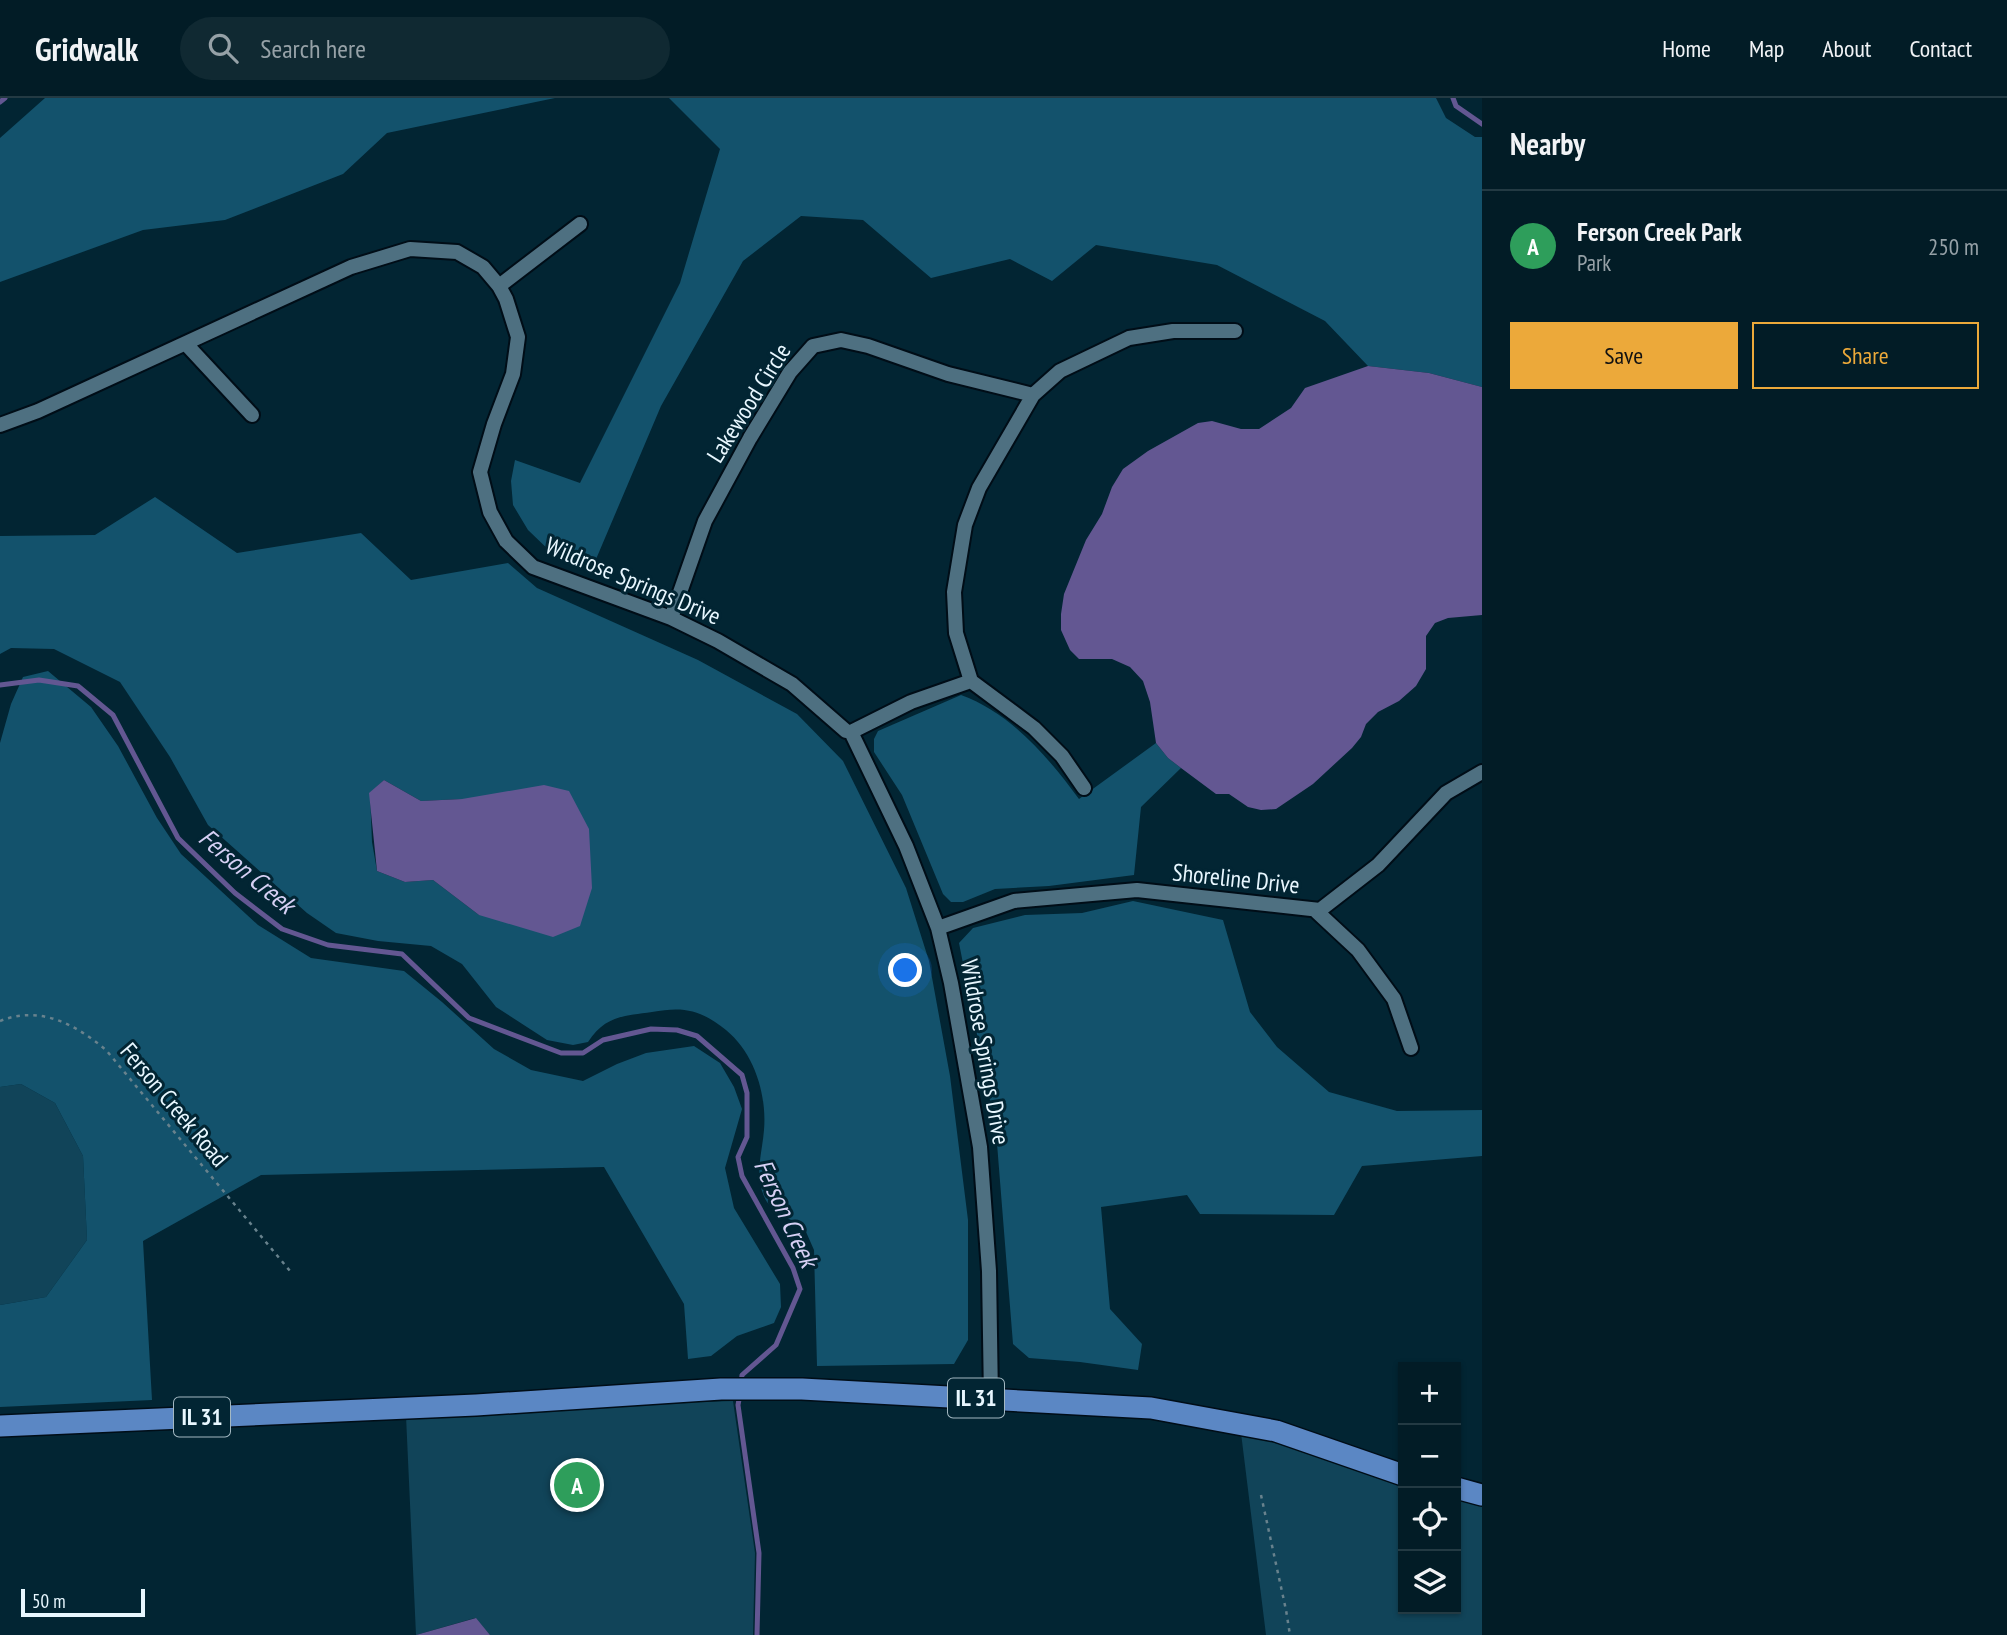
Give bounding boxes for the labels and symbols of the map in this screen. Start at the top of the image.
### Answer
street label: Lakewood Circle [700,337,797,468]
street label: Wildrose Springs Drive [541,530,726,631]
water label: Ferson Creek [192,821,304,922]
street label: Shoreline Drive [1171,856,1301,901]
your location [888,953,922,987]
street label: Wildrose Springs Drive [954,957,1017,1147]
street label: Ferson Creek Road [114,1036,235,1173]
water label: Ferson Creek [747,1153,827,1275]
road number: IL 31 [948,1378,1004,1418]
road number: IL 31 [174,1398,230,1436]
pin: A [554,1459,600,1511]
scale bar [21,1586,145,1618]

